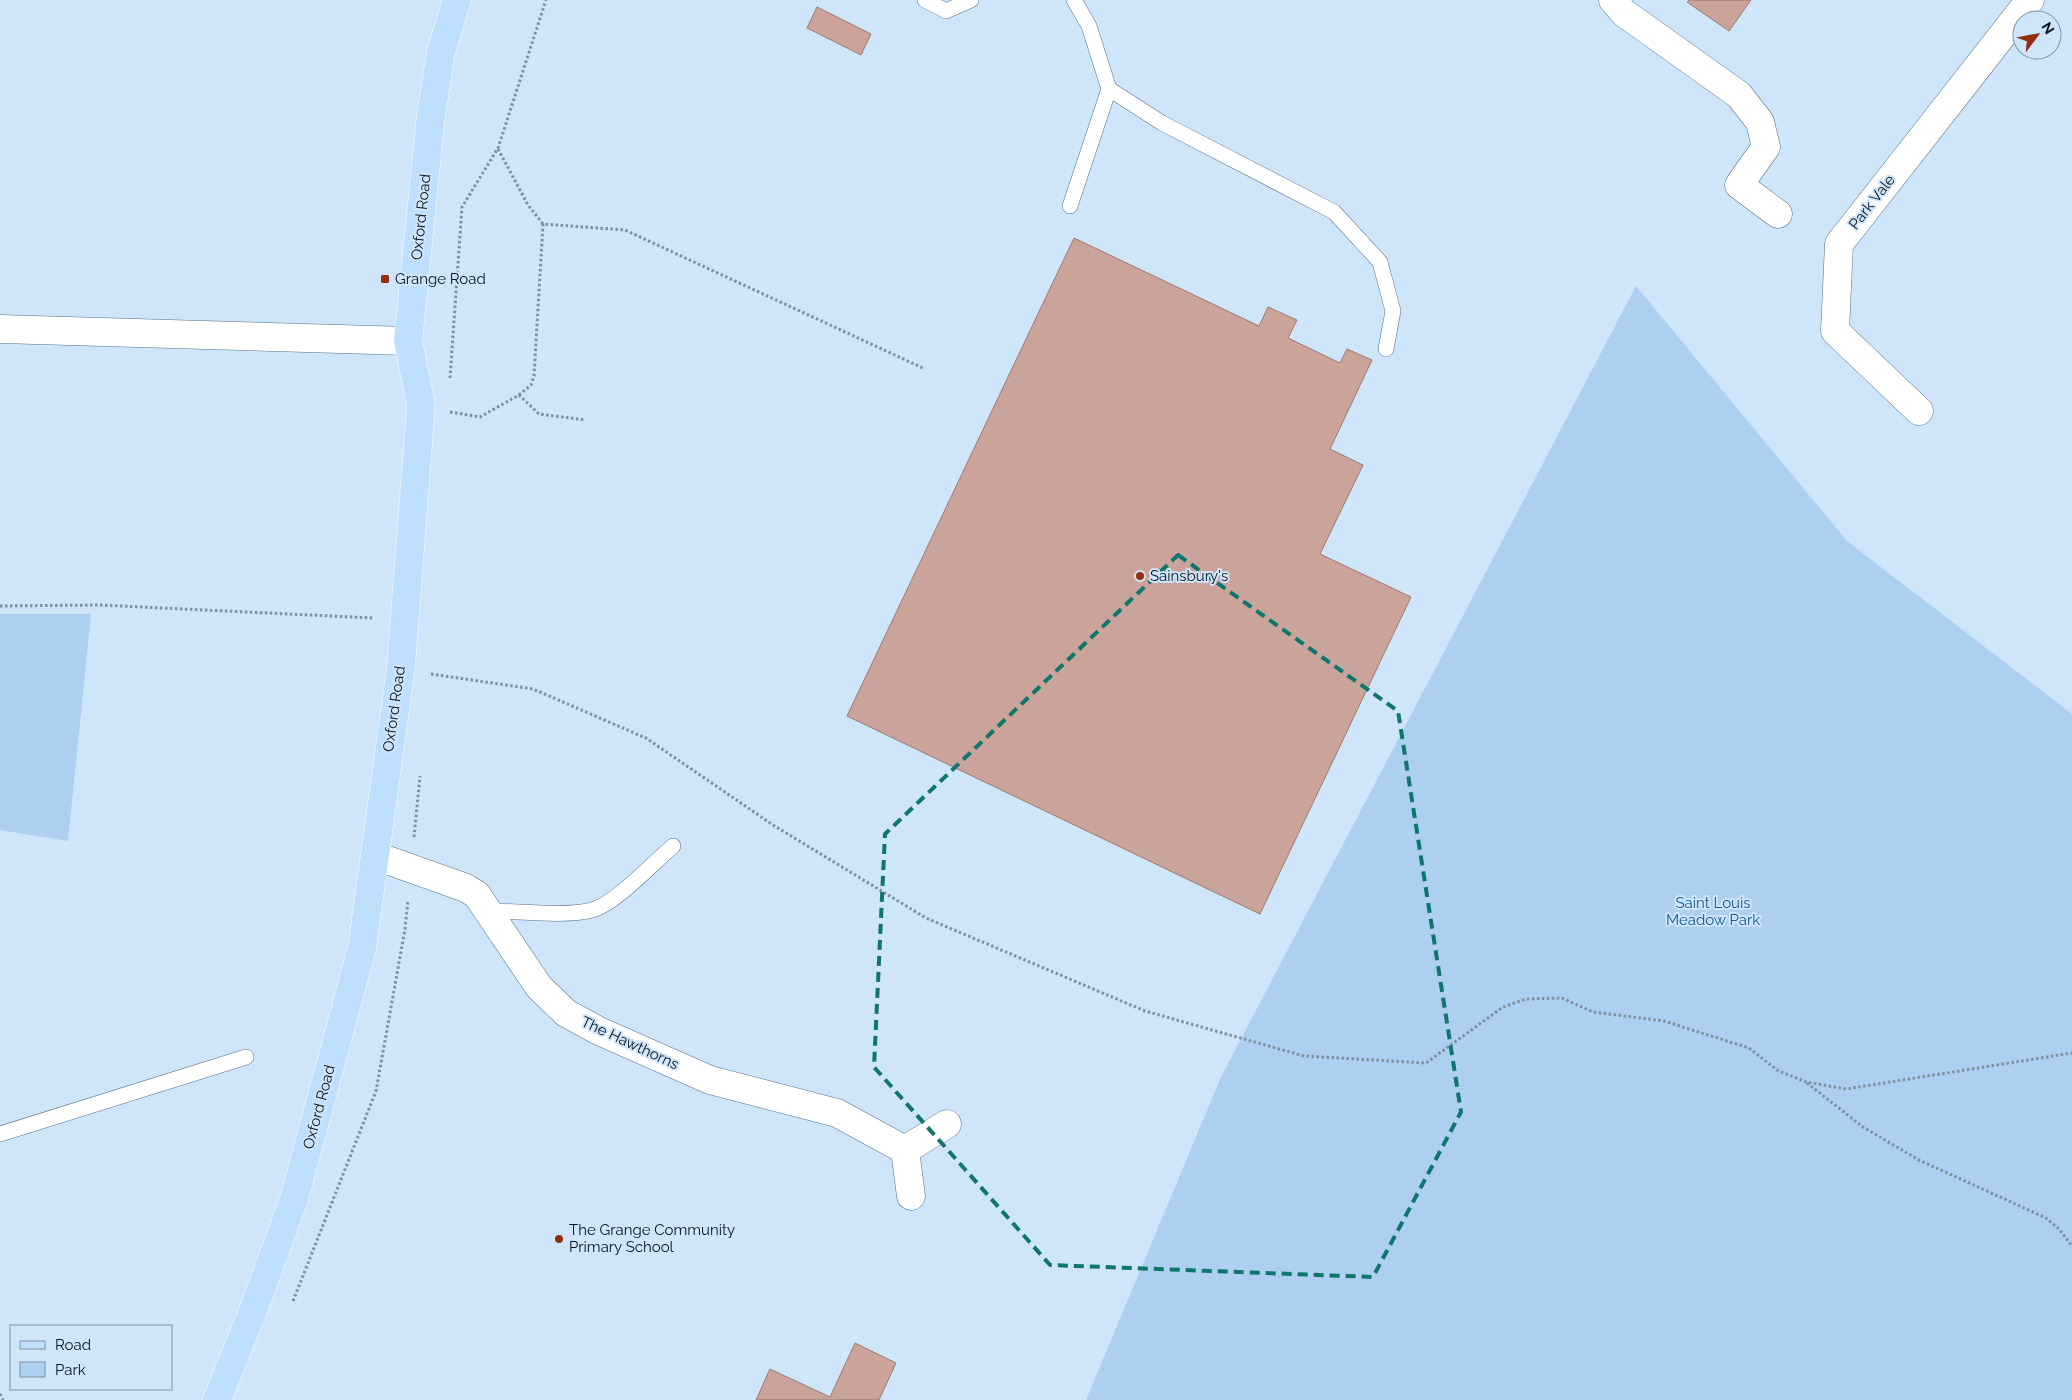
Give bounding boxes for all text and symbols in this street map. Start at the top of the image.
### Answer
north arrow [2012,10,2062,60]
text: N [2038,19,2058,37]
street label: Park Vale [1845,171,1899,233]
street label: Oxford Road [408,173,434,261]
place label: Grange Road [395,270,486,288]
marker: Grange Road [379,273,391,285]
place label: Sainsbury's [1150,567,1228,585]
marker: Sainsbury's [1134,570,1146,582]
street label: Oxford Road [379,665,409,753]
park label: Saint Louis Meadow Park [1666,894,1760,929]
street label: The Hawthorns [578,1013,682,1073]
street label: Oxford Road [299,1063,339,1151]
place label: The Grange Community Primary School [569,1221,735,1256]
marker: The Grange Community Primary School [553,1233,565,1245]
legend [10,1325,172,1390]
text: Road [55,1336,91,1354]
text: Park [55,1361,86,1379]

